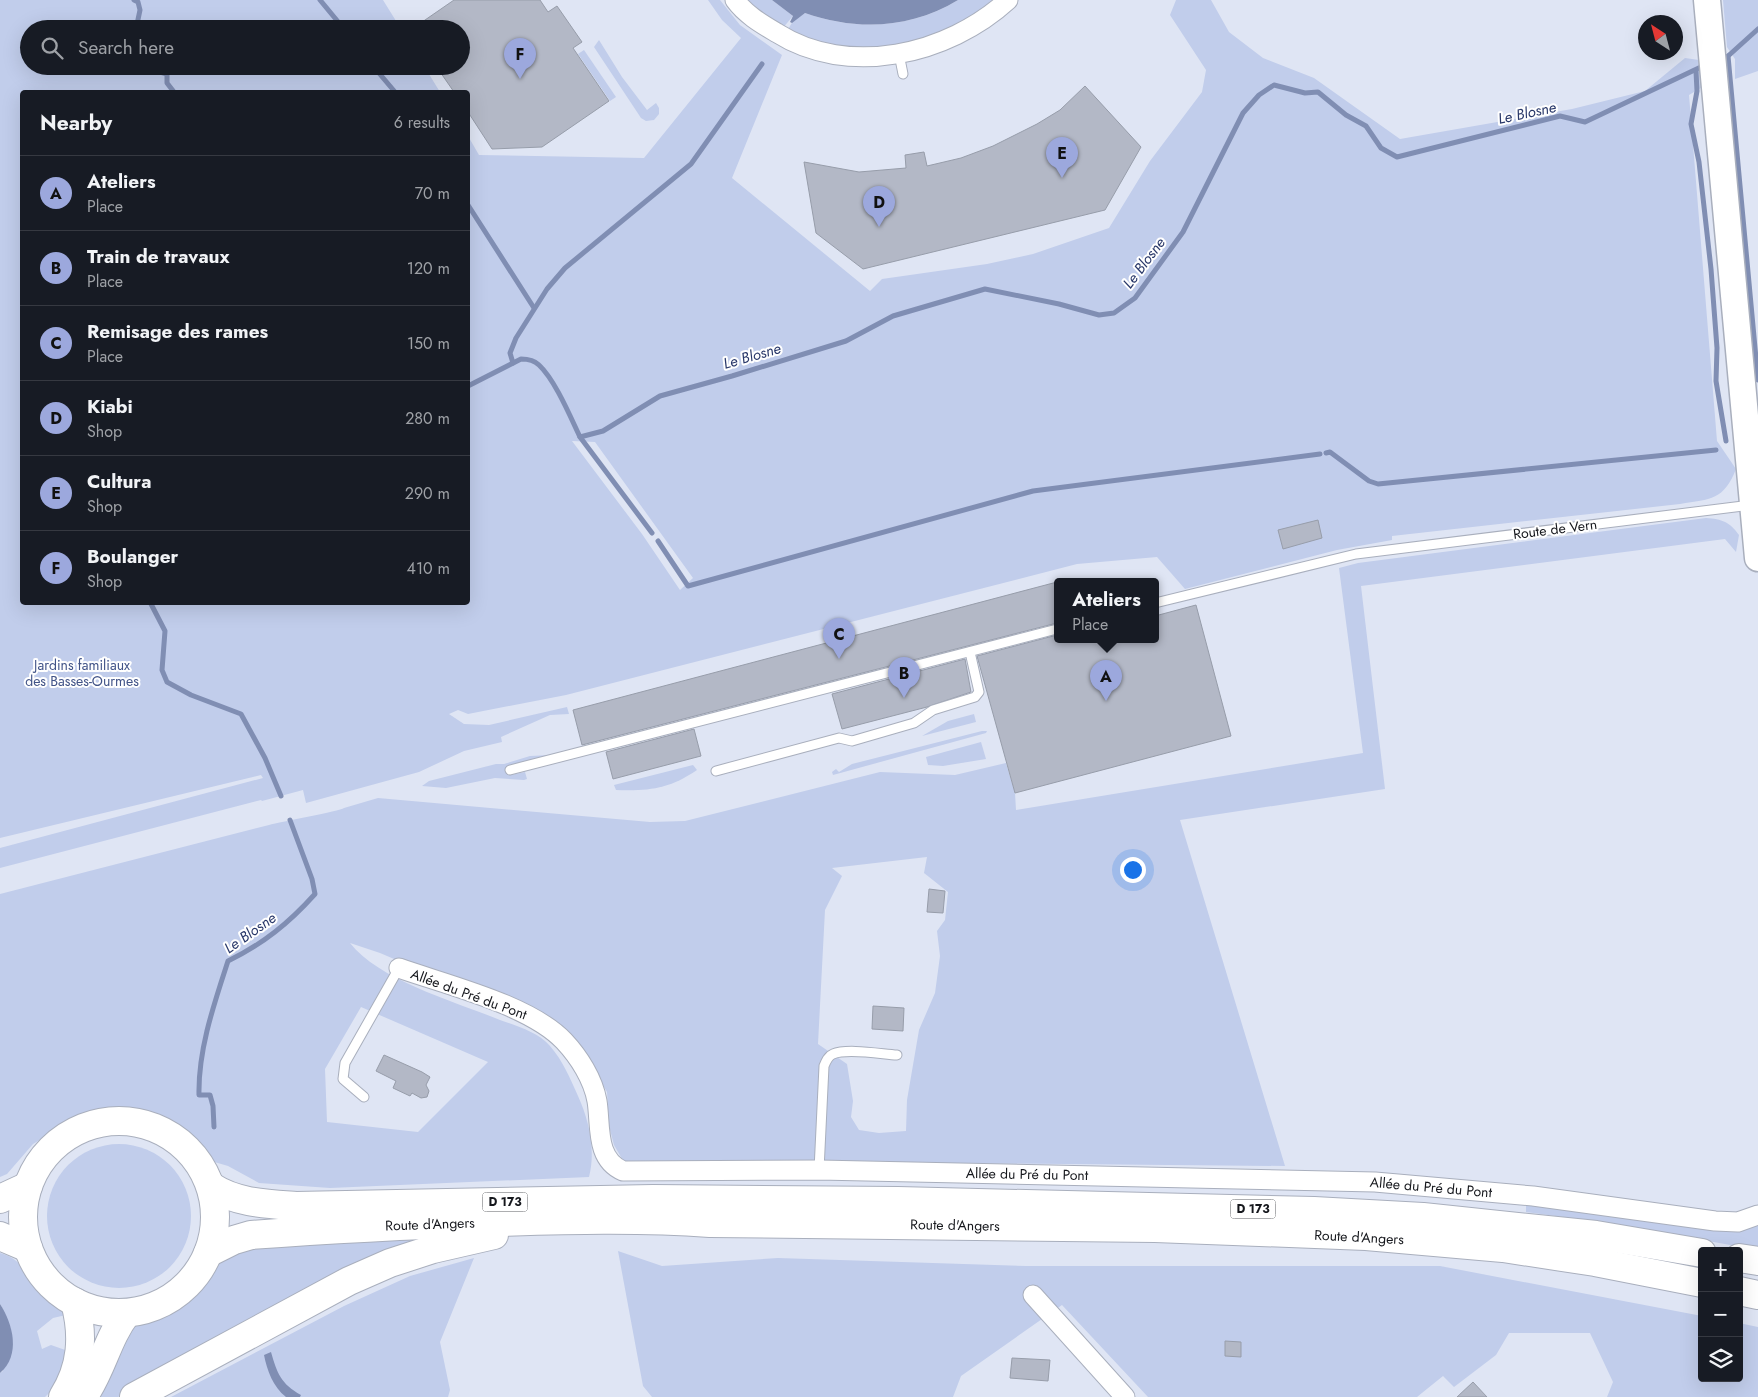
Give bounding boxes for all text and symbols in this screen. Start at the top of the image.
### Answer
north arrow [1638,15,1683,60]
search box [20,20,470,75]
icon: search [38,34,66,62]
text: Search here [78,34,174,61]
pin: F [504,38,536,79]
water label: Le Blosne [1496,96,1559,130]
text: Nearby [40,108,112,138]
text: 6 results [394,111,450,134]
pin: E [1046,137,1078,178]
text: Ateliers [87,168,156,195]
text: A [50,182,62,205]
text: 70 m [415,182,450,205]
pin: D [863,186,895,227]
text: Place [87,195,123,218]
water label: Le Blosne [1117,232,1171,293]
text: Train de travaux [87,243,230,270]
text: B [51,257,61,280]
text: 120 m [407,257,450,280]
text: Place [87,270,123,293]
text: Remisage des rames [87,318,268,345]
text: C [50,332,62,355]
text: 150 m [407,332,450,355]
water label: Le Blosne [721,337,784,375]
text: Place [87,345,123,368]
text: Kiabi [87,393,133,420]
text: D [50,407,62,430]
text: 280 m [405,407,450,430]
text: Shop [87,420,122,443]
text: Cultura [87,468,151,495]
text: E [51,482,61,505]
text: 290 m [405,482,450,505]
text: Shop [87,495,122,518]
street label: Route de Vern [1512,514,1598,544]
text: Boulanger [87,543,178,570]
text: F [52,557,60,580]
text: 410 m [407,557,450,580]
text: Shop [87,570,122,593]
popup [1054,578,1159,643]
text: Ateliers [1072,586,1141,613]
text: Place [1072,613,1108,636]
pin: C [823,618,855,659]
park label: Jardins familiaux des Basses-Ourmes [25,655,139,691]
pin: B [888,657,920,698]
pin: A [1090,660,1122,701]
your location [1120,857,1146,883]
water label: Le Blosne [220,907,281,959]
street label: Allée du Pré du Pont [408,964,531,1025]
street label: Allée du Pré du Pont [966,1163,1089,1185]
street label: Allée du Pré du Pont [1369,1172,1493,1202]
road number: D 173 [482,1192,528,1212]
road number: D 173 [1230,1200,1276,1218]
street label: Route d'Angers [385,1212,476,1236]
street label: Route d'Angers [910,1214,1000,1236]
street label: Route d'Angers [1314,1225,1405,1249]
map controls [1698,1247,1743,1382]
button: + [1698,1247,1743,1292]
button: − [1698,1292,1743,1337]
button: layers [1698,1337,1743,1382]

